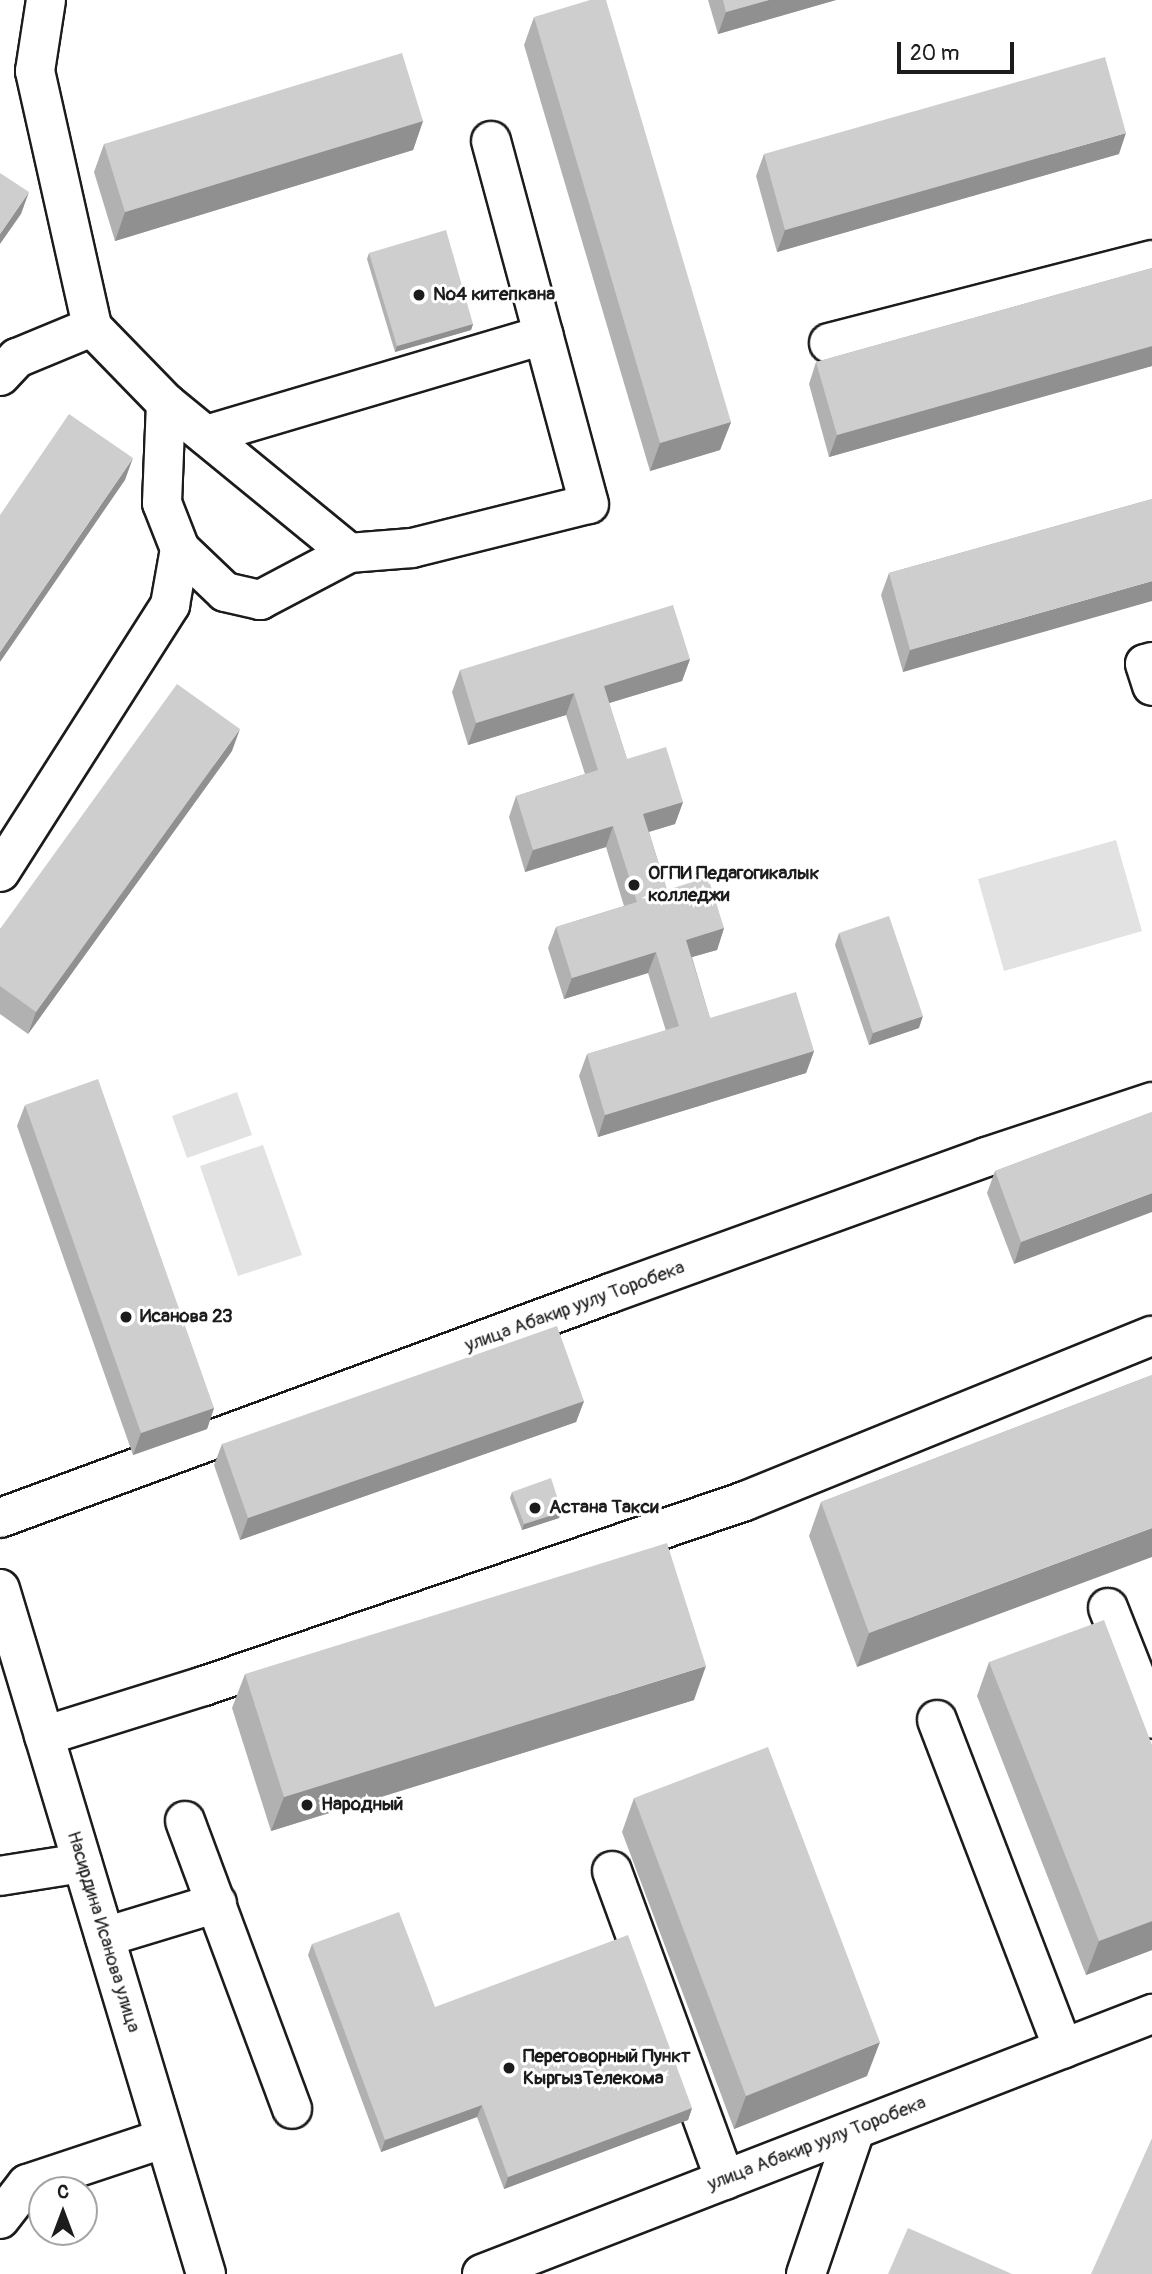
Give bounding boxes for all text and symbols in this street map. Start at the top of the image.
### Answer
scale bar [900,28,1017,72]
text: 20 m [910,40,959,67]
place label: №4 китепкана [433,284,555,306]
marker: №4 китепкана [411,287,427,303]
place label: ОГПИ Педагогикалык колледжи [648,863,819,907]
marker: ОГПИ Педагогикалык колледжи [626,877,642,893]
street label: улица Абакир уулу Торобека [462,1257,688,1357]
place label: Исанова 23 [140,1306,233,1328]
marker: Исанова 23 [118,1309,134,1325]
place label: Астана Такси [549,1497,659,1519]
marker: Астана Такси [527,1500,543,1516]
place label: Народный [321,1794,403,1816]
marker: Народный [299,1797,315,1813]
street label: Насирдина Исанова улица [61,1829,145,2035]
place label: Переговорный Пункт КыргызТелекома [523,2046,691,2090]
marker: Переговорный Пункт КыргызТелекома [501,2060,517,2076]
street label: улица Абакир уулу Торобека [705,2092,929,2196]
north arrow [28,2176,98,2246]
text: С [57,2180,69,2204]

